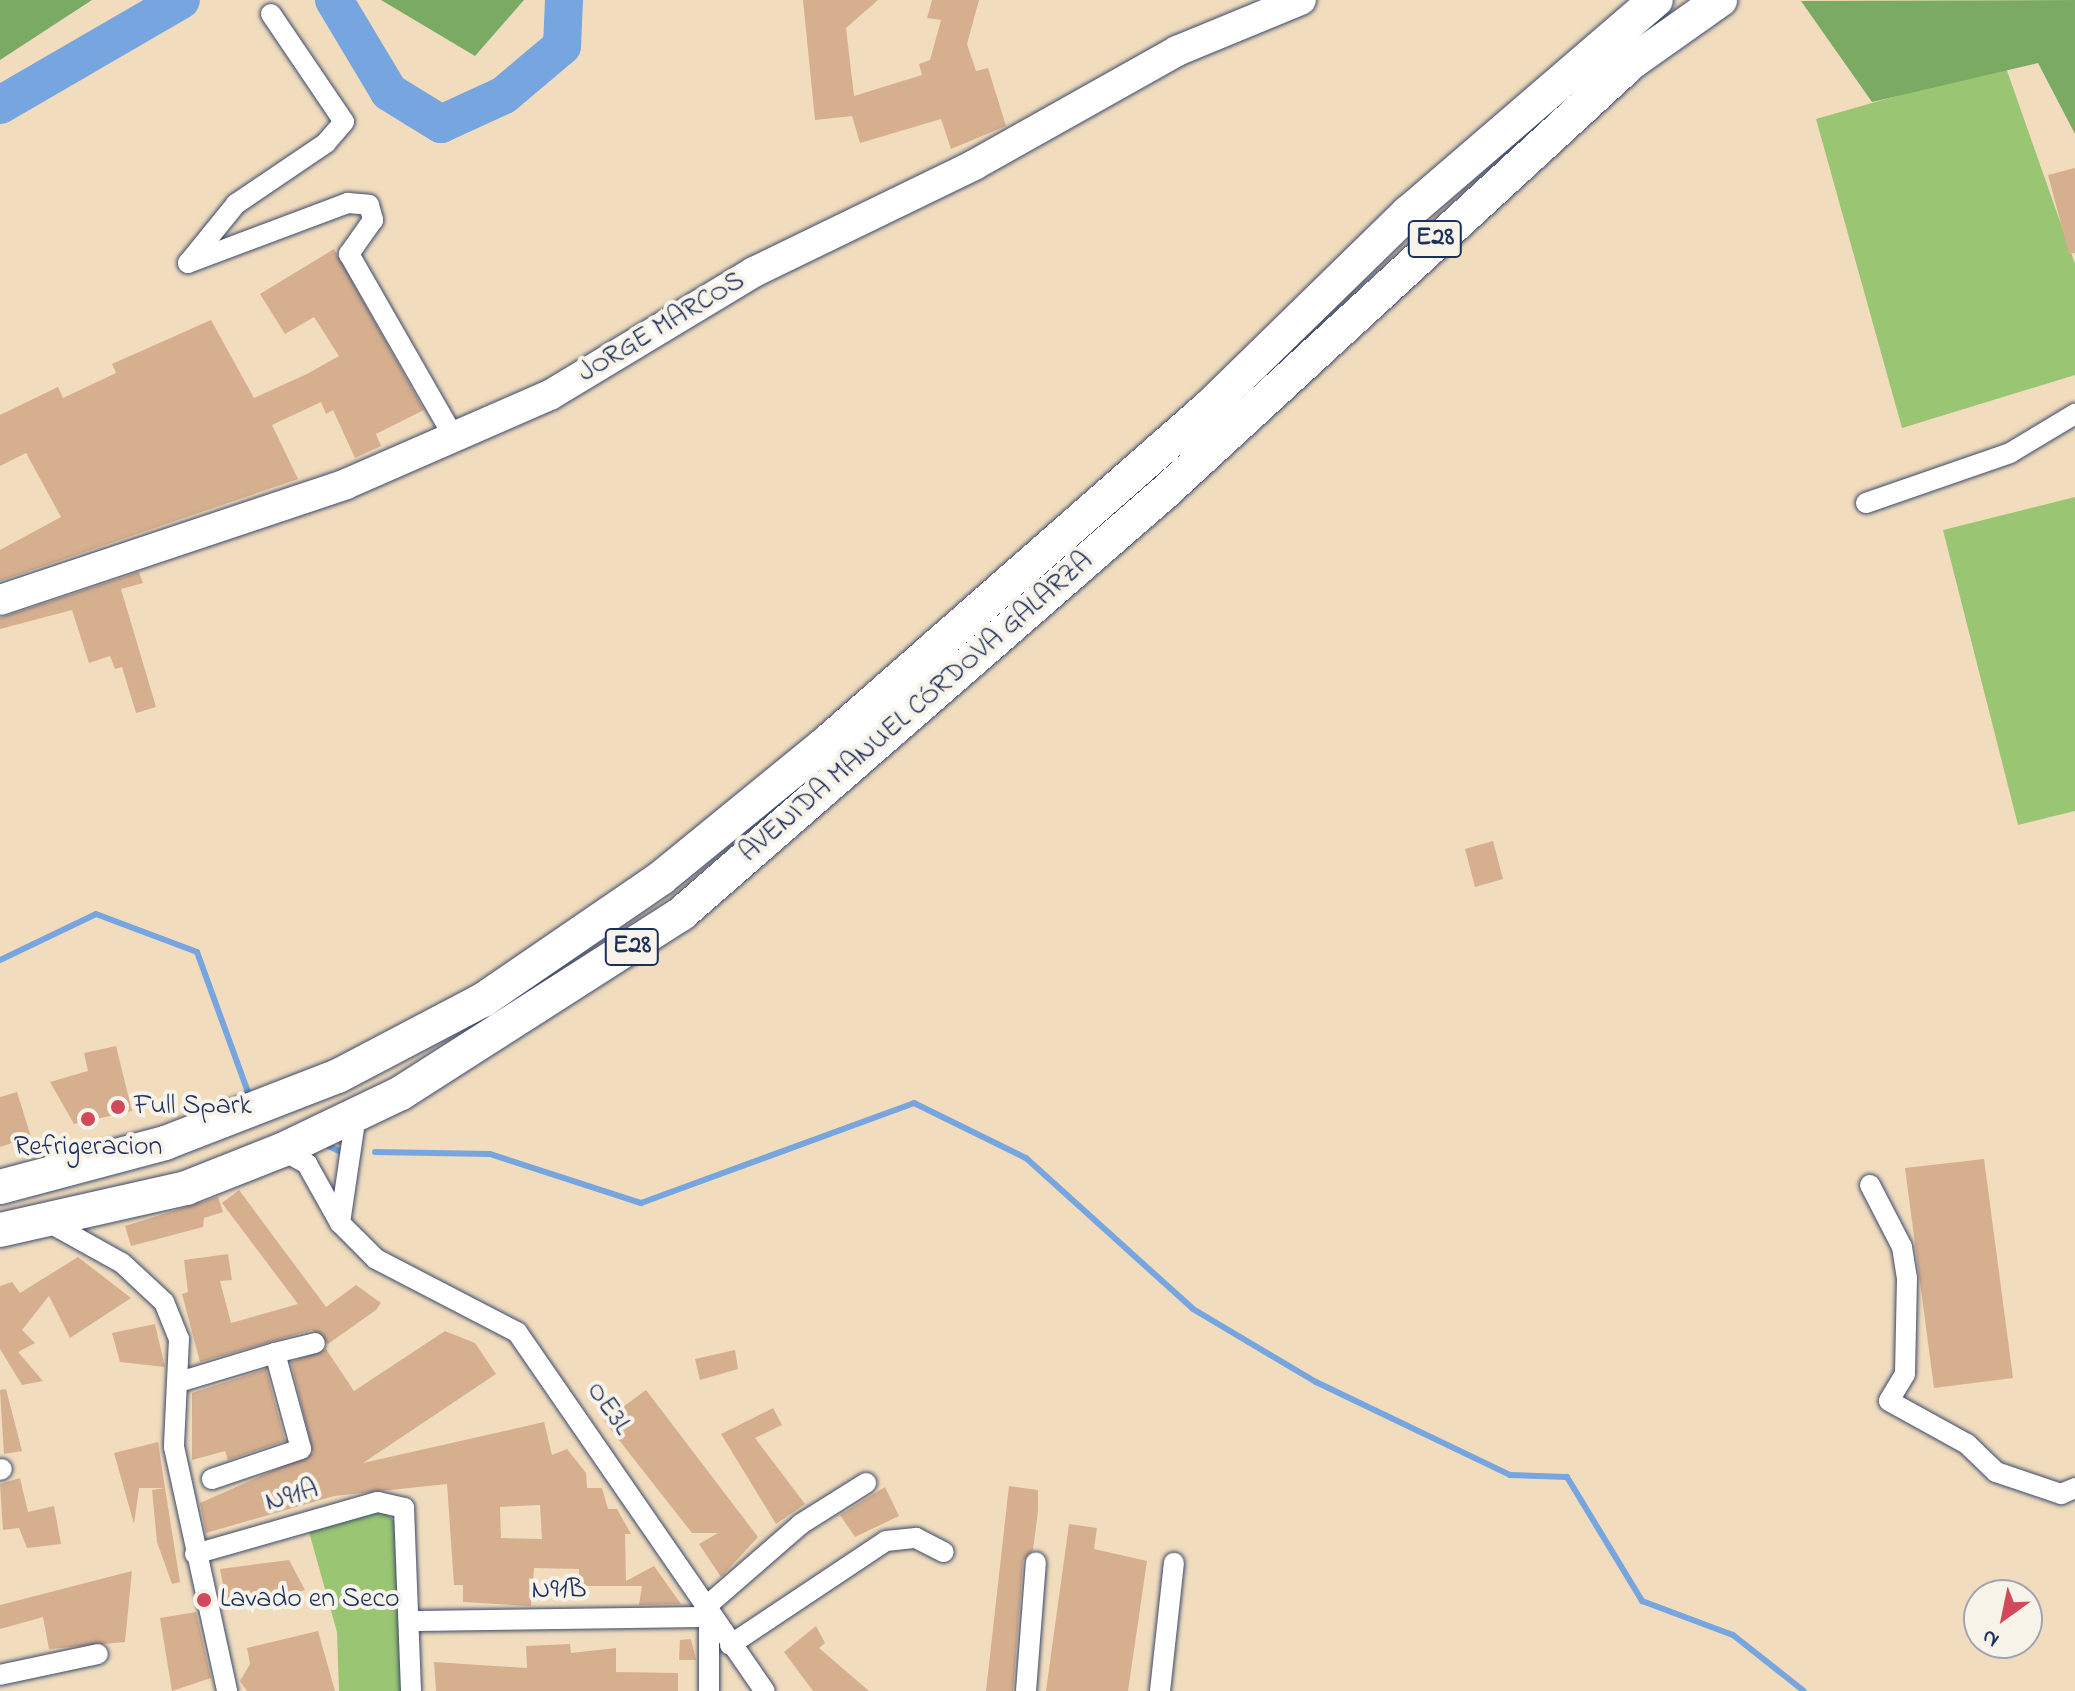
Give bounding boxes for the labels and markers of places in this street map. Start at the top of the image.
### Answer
place label: Full Spark [134,1090,252,1124]
marker: Full Spark [109,1098,127,1116]
marker: Refrigeracion [79,1110,97,1128]
place label: Refrigeracion [14,1131,162,1165]
place label: Lavado en Seco [220,1583,400,1617]
marker: Lavado en Seco [195,1591,213,1609]

